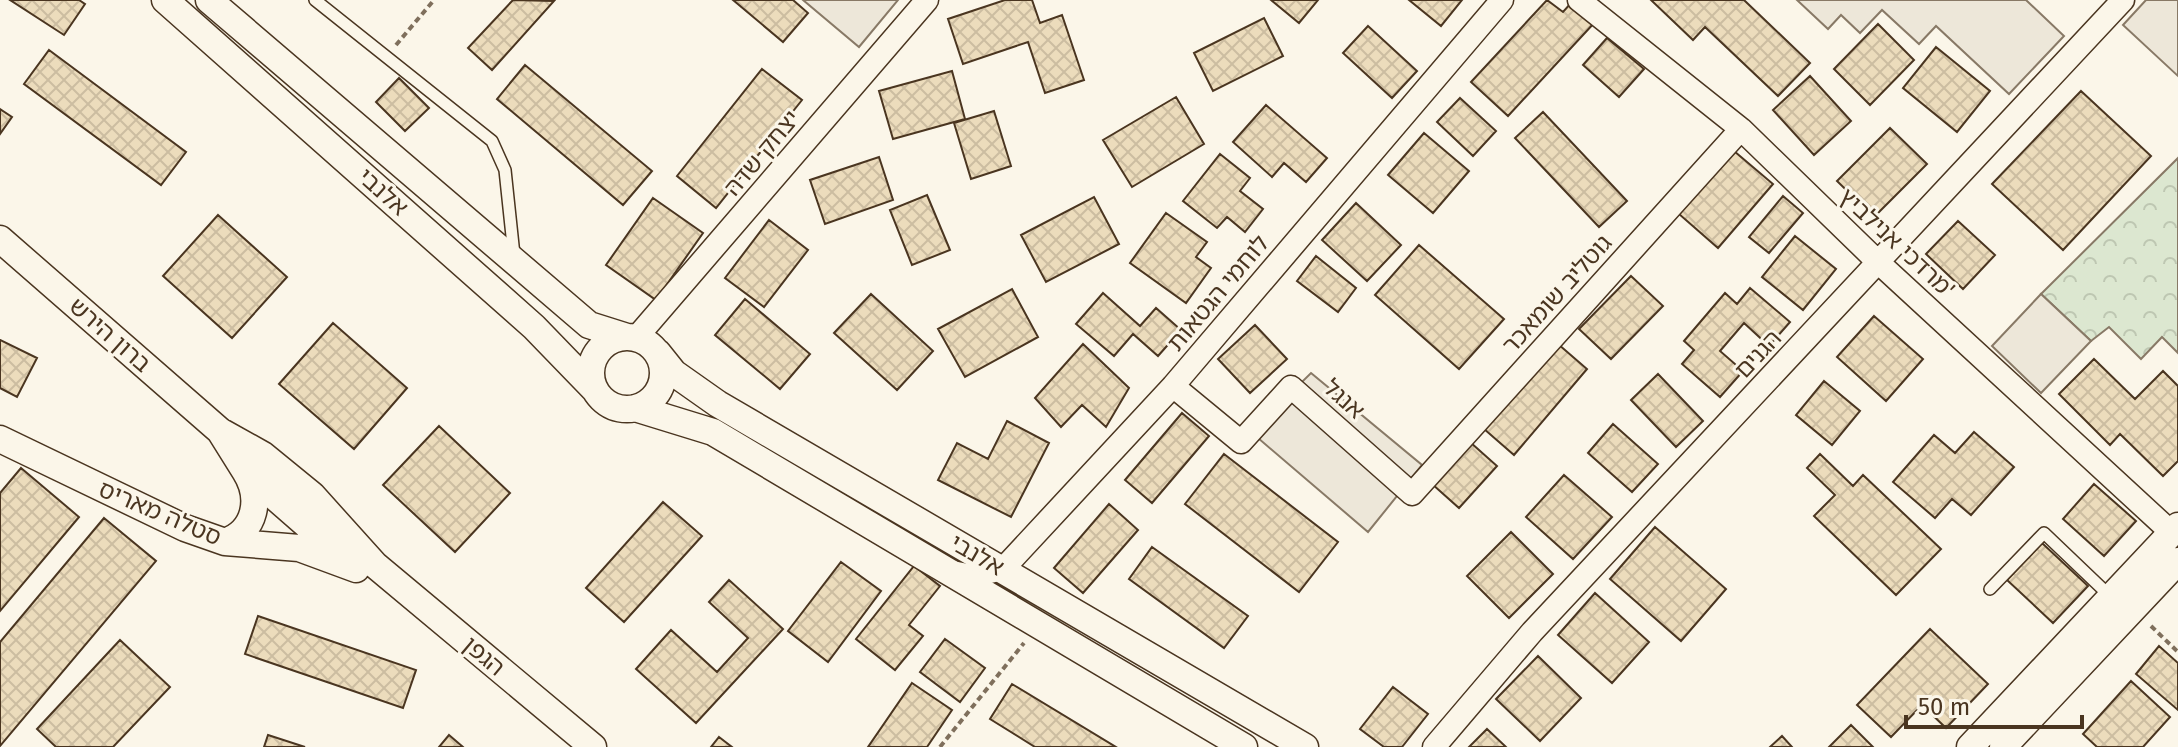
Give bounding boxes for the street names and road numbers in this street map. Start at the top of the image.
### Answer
street label: יצחק שדה [718,105,806,201]
street label: אלנבי [352,162,414,222]
street label: מרדכי אנילביץ' [1833,182,1961,304]
street label: לוחמי הגטאות [1161,229,1275,357]
street label: גוטליב שומאכר [1497,229,1618,359]
street label: ברון הירש [63,292,157,378]
street label: הגנים [1729,324,1787,384]
street label: אנגל [1318,373,1370,425]
street label: סטלה מאריס [95,475,225,551]
street label: אלנבי [945,529,1009,581]
street label: הגפן [457,631,511,681]

